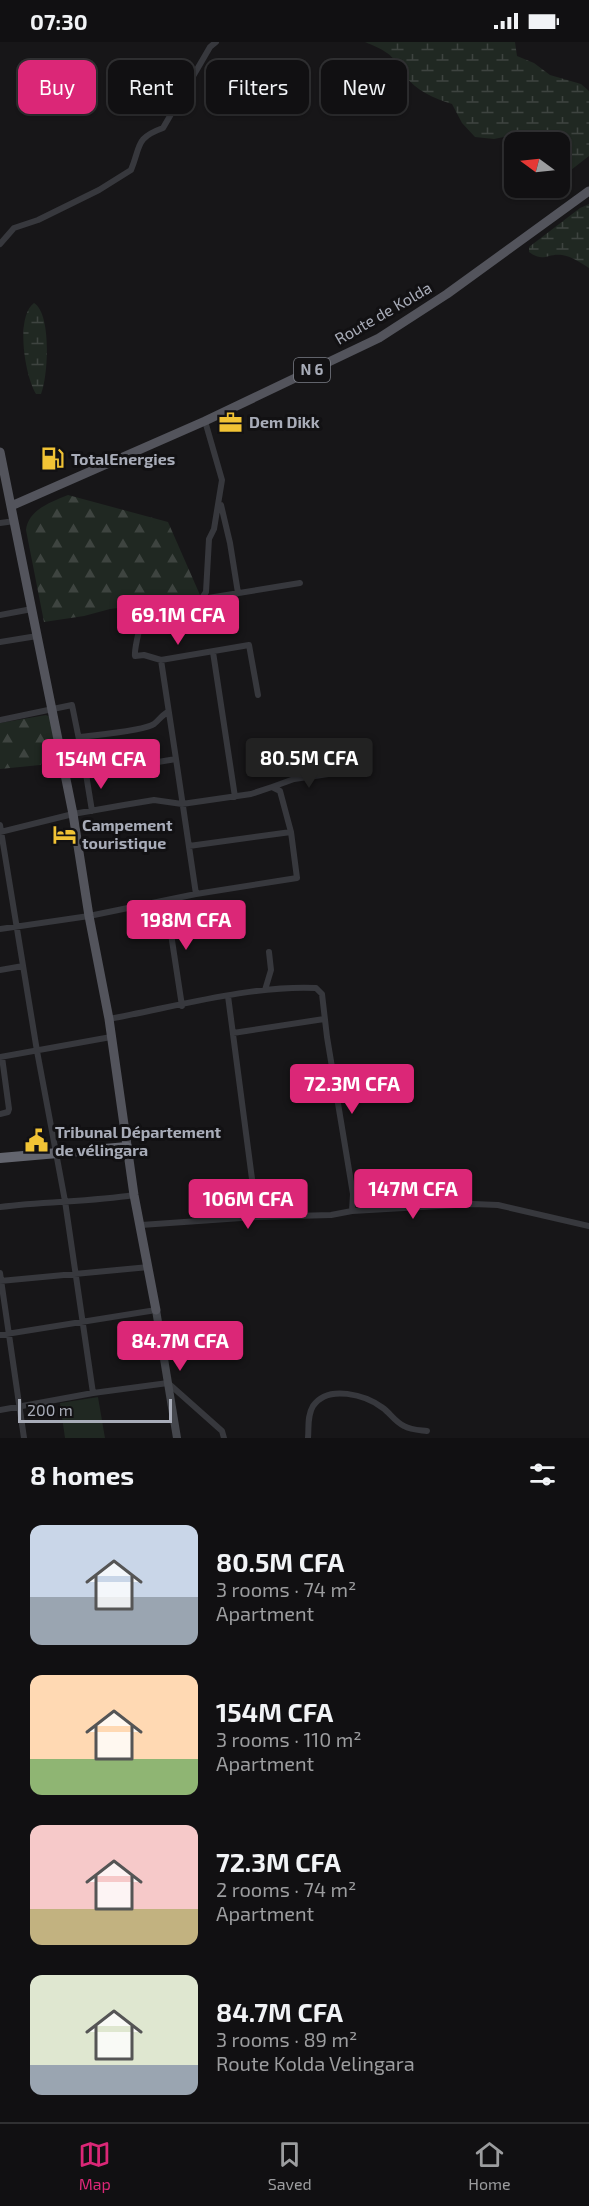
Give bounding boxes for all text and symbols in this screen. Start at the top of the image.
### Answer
text: 07:30 [30,8,88,34]
chip: Buy [18,60,96,114]
chip: Rent [108,60,194,114]
chip: Filters [206,60,309,114]
chip: New [321,60,407,114]
north arrow [504,132,570,198]
map controls [504,132,570,198]
street label: Route de Kolda [331,277,435,348]
road number: N 6 [294,358,330,382]
office icon: Dem Dikk [218,409,244,435]
place label: Dem Dikk [249,412,320,431]
fuel station icon: TotalEnergies [40,446,66,472]
place label: TotalEnergies [71,449,175,468]
pin: 69.1M CFA [109,595,247,646]
text: 69.1M CFA [131,602,225,626]
pin: 80.5M CFA [240,738,378,789]
pin: 154M CFA [39,739,163,790]
text: 80.5M CFA [260,745,358,769]
text: 154M CFA [56,746,146,770]
place label: Campement touristique [82,815,173,852]
hotel icon: Campement touristique [51,821,77,847]
pin: 198M CFA [124,900,248,951]
text: 198M CFA [141,907,231,931]
pin: 72.3M CFA [283,1064,421,1115]
text: 72.3M CFA [304,1071,400,1095]
place label: Tribunal Département de vélingara [55,1122,222,1159]
public building icon: Tribunal Département de vélingara [24,1128,50,1154]
pin: 147M CFA [351,1169,475,1220]
text: 147M CFA [368,1176,458,1200]
pin: 106M CFA [186,1179,310,1230]
text: 106M CFA [203,1186,293,1210]
pin: 84.7M CFA [111,1321,249,1372]
text: 84.7M CFA [131,1328,229,1352]
scale bar [18,1396,172,1424]
text: 200 m [27,1400,73,1419]
icon: filters [526,1458,559,1491]
text: 8 homes [30,1459,134,1490]
text: 80.5M CFA [216,1546,344,1577]
icon: home [78,1549,150,1621]
text: 3 rooms · 74 m² [216,1577,356,1601]
text: Apartment [216,1601,314,1625]
text: 154M CFA [216,1696,333,1727]
icon: home [78,1699,150,1771]
text: 3 rooms · 110 m² [216,1727,362,1751]
text: Apartment [216,1751,314,1775]
text: 72.3M CFA [216,1846,341,1877]
icon: home [78,1849,150,1921]
text: 2 rooms · 74 m² [216,1877,356,1901]
text: Apartment [216,1901,314,1925]
text: 84.7M CFA [216,1996,343,2027]
icon: home [78,1999,150,2071]
text: 3 rooms · 89 m² [216,2027,357,2051]
text: Route Kolda Velingara [216,2051,415,2075]
tab: Map [78,2138,111,2193]
tab: Saved [268,2138,312,2193]
tab: Home [468,2138,511,2193]

